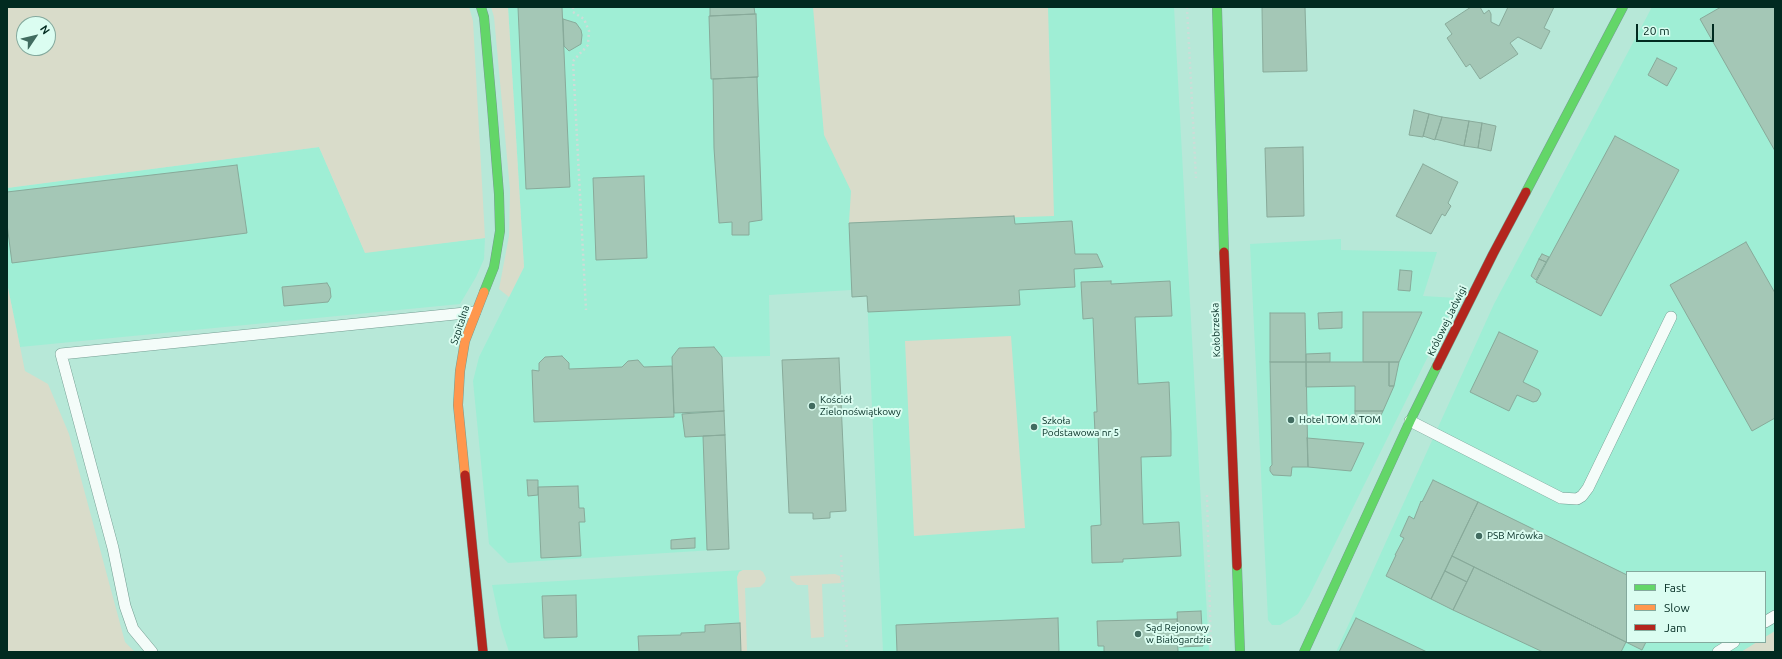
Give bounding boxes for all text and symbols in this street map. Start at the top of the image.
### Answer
north arrow [16,16,56,56]
scale bar [1638,16,1716,42]
text: N [38,23,52,36]
text: 20 m [1643,24,1670,37]
street label: Królowej Jadwigi [1425,284,1469,358]
street label: Kołobrzeska [1209,303,1223,357]
street label: Szpitalna [448,304,472,346]
place label: Kościół Zielonoświątkowy [820,394,901,418]
marker: Kościół Zielonoświątkowy [807,401,817,411]
place label: Hotel TOM & TOM [1299,414,1381,426]
place label: Szkoła Podstawowa nr 5 [1042,415,1119,438]
marker: Hotel TOM & TOM [1286,415,1296,425]
marker: Szkoła Podstawowa nr 5 [1029,422,1039,432]
place label: PSB Mrówka [1487,530,1543,542]
marker: PSB Mrówka [1474,531,1484,541]
legend [1626,571,1766,643]
text: Fast [1664,581,1686,594]
text: Slow [1664,601,1690,614]
text: Jam [1664,621,1686,634]
place label: Sąd Rejonowy w Białogardzie [1146,622,1212,646]
marker: Sąd Rejonowy w Białogardzie [1133,629,1143,639]

